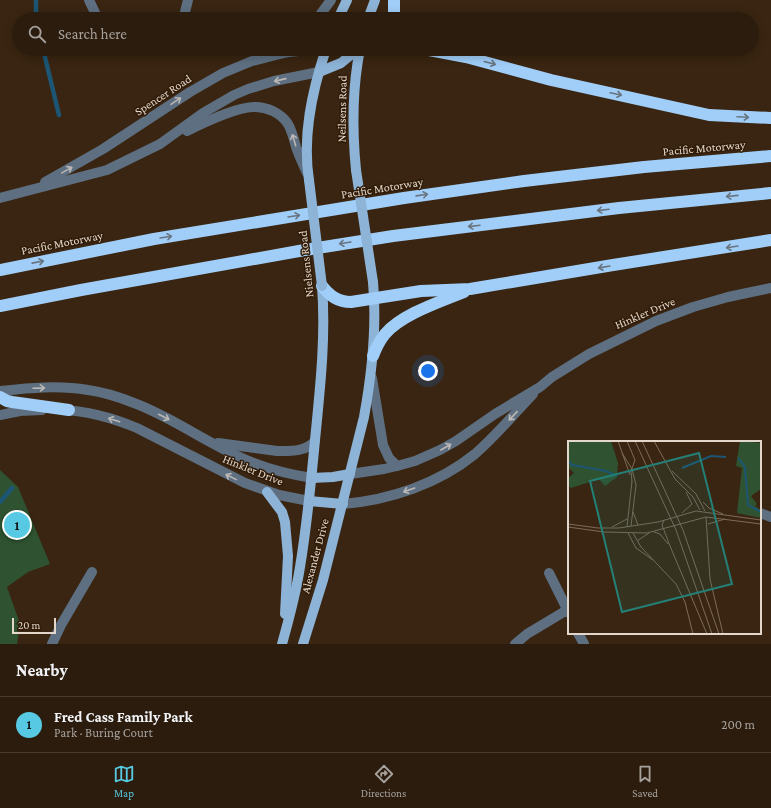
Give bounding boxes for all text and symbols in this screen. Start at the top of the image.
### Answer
search box [12,12,759,56]
icon: search [26,23,48,45]
text: Search here [58,26,127,42]
one-way arrow [483,59,496,67]
street label: Spencer Road [132,71,194,118]
street label: Neilsens Road [334,75,350,143]
one-way arrow [274,76,287,84]
one-way arrow [609,91,622,99]
one-way arrow [171,97,182,105]
one-way arrow [736,113,749,120]
one-way arrow [290,134,297,147]
street label: Pacific Motorway [662,137,746,159]
one-way arrow [60,166,72,173]
street label: Pacific Motorway [340,175,425,201]
one-way arrow [416,191,429,199]
one-way arrow [726,193,739,200]
one-way arrow [597,206,610,214]
one-way arrow [287,212,300,220]
one-way arrow [468,222,481,230]
street label: Pacific Motorway [20,228,105,258]
street label: Nielsens Road [295,229,316,298]
one-way arrow [159,233,172,241]
one-way arrow [339,240,352,248]
one-way arrow [726,243,739,251]
one-way arrow [31,258,44,266]
one-way arrow [598,263,611,271]
street label: Hinkler Drive [613,294,677,332]
your location [418,361,438,381]
one-way arrow [32,384,45,391]
one-way arrow [509,411,518,421]
one-way arrow [158,414,170,421]
one-way arrow [108,416,121,423]
inset map [568,441,761,634]
one-way arrow [440,442,452,450]
street label: Hinkler Drive [221,451,285,489]
one-way arrow [225,473,237,480]
one-way arrow [402,487,415,494]
pin: 1 [4,510,30,540]
street label: Alexander Drive [298,517,332,595]
scale bar [12,616,56,635]
text: 20 m [18,619,40,631]
text: Nearby [16,661,68,680]
text: Fred Cass Family Park [54,709,193,725]
text: 1 [27,717,31,732]
text: 200 m [721,717,755,732]
text: Park · Buring Court [54,725,153,740]
tab: Map [113,763,135,799]
tab: Directions [361,763,406,799]
tab: Saved [632,763,658,799]

